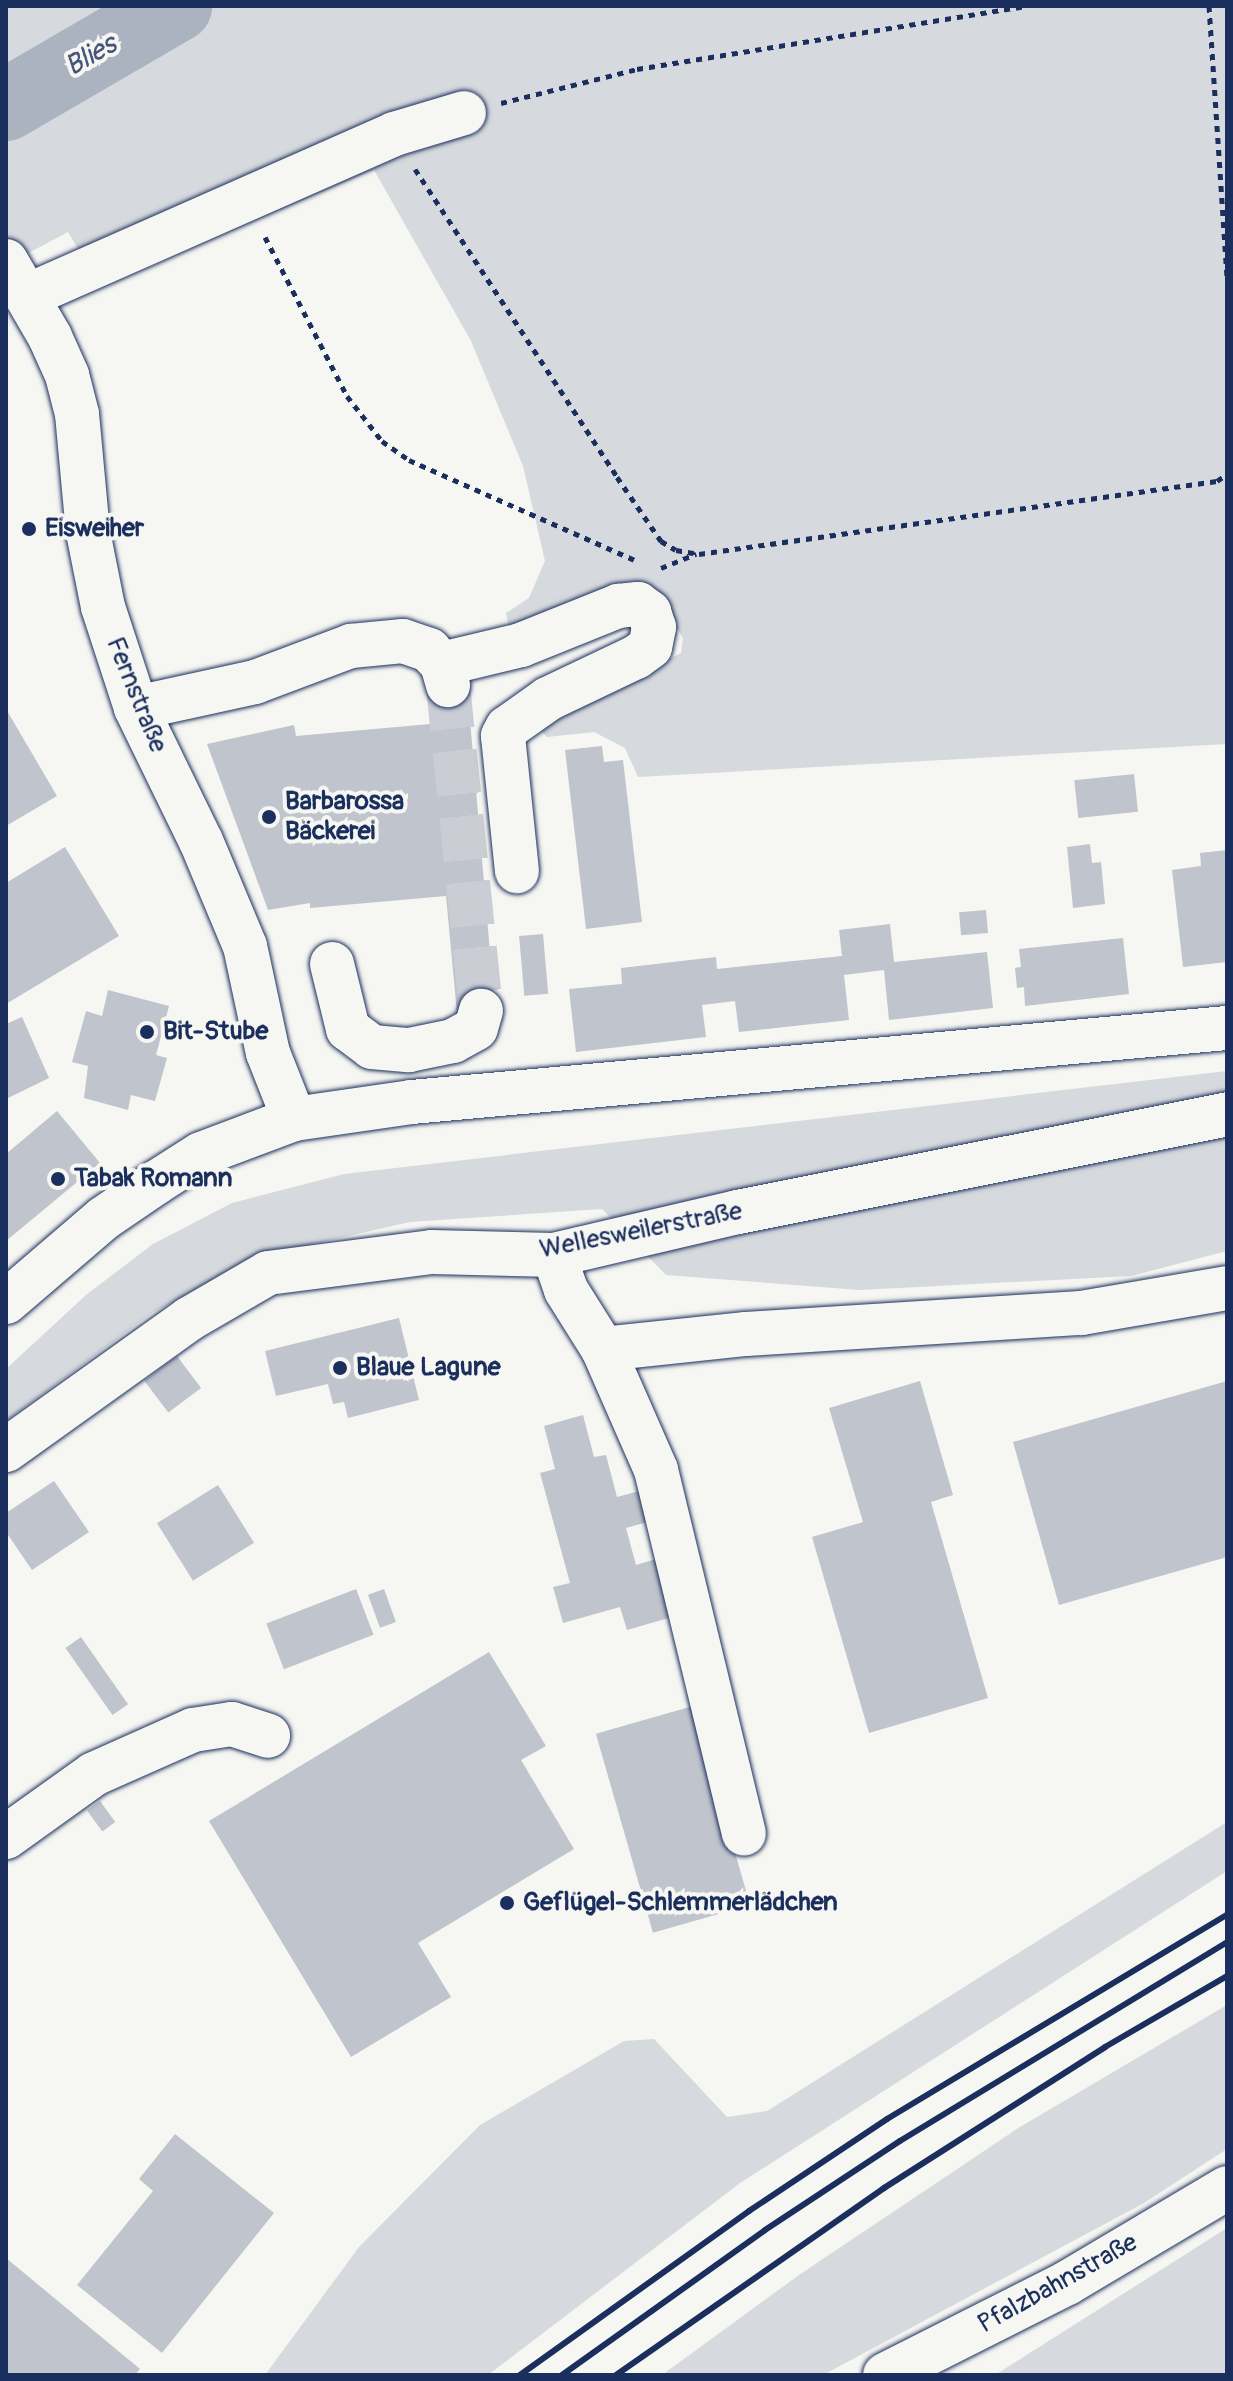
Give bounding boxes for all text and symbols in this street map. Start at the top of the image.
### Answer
water label: Blies [59,28,123,84]
place label: Eisweiher [45,513,144,545]
marker: Eisweiher [20,520,38,538]
street label: Fernstraße [99,633,173,757]
place label: Barbarossa Bäckerei [285,786,404,848]
marker: Barbarossa Bäckerei [260,808,278,826]
place label: Bit-Stube [163,1016,268,1048]
marker: Bit-Stube [138,1023,156,1041]
place label: Tabak Romann [74,1163,232,1195]
marker: Tabak Romann [49,1170,67,1188]
street label: Wellesweilerstraße [537,1196,745,1266]
place label: Blaue Lagune [356,1352,500,1384]
marker: Blaue Lagune [331,1359,349,1377]
place label: Geflügel-Schlemmerlädchen [523,1887,838,1919]
marker: Geflügel-Schlemmerlädchen [498,1894,516,1912]
street label: Pfalzbahnstraße [973,2227,1143,2341]

